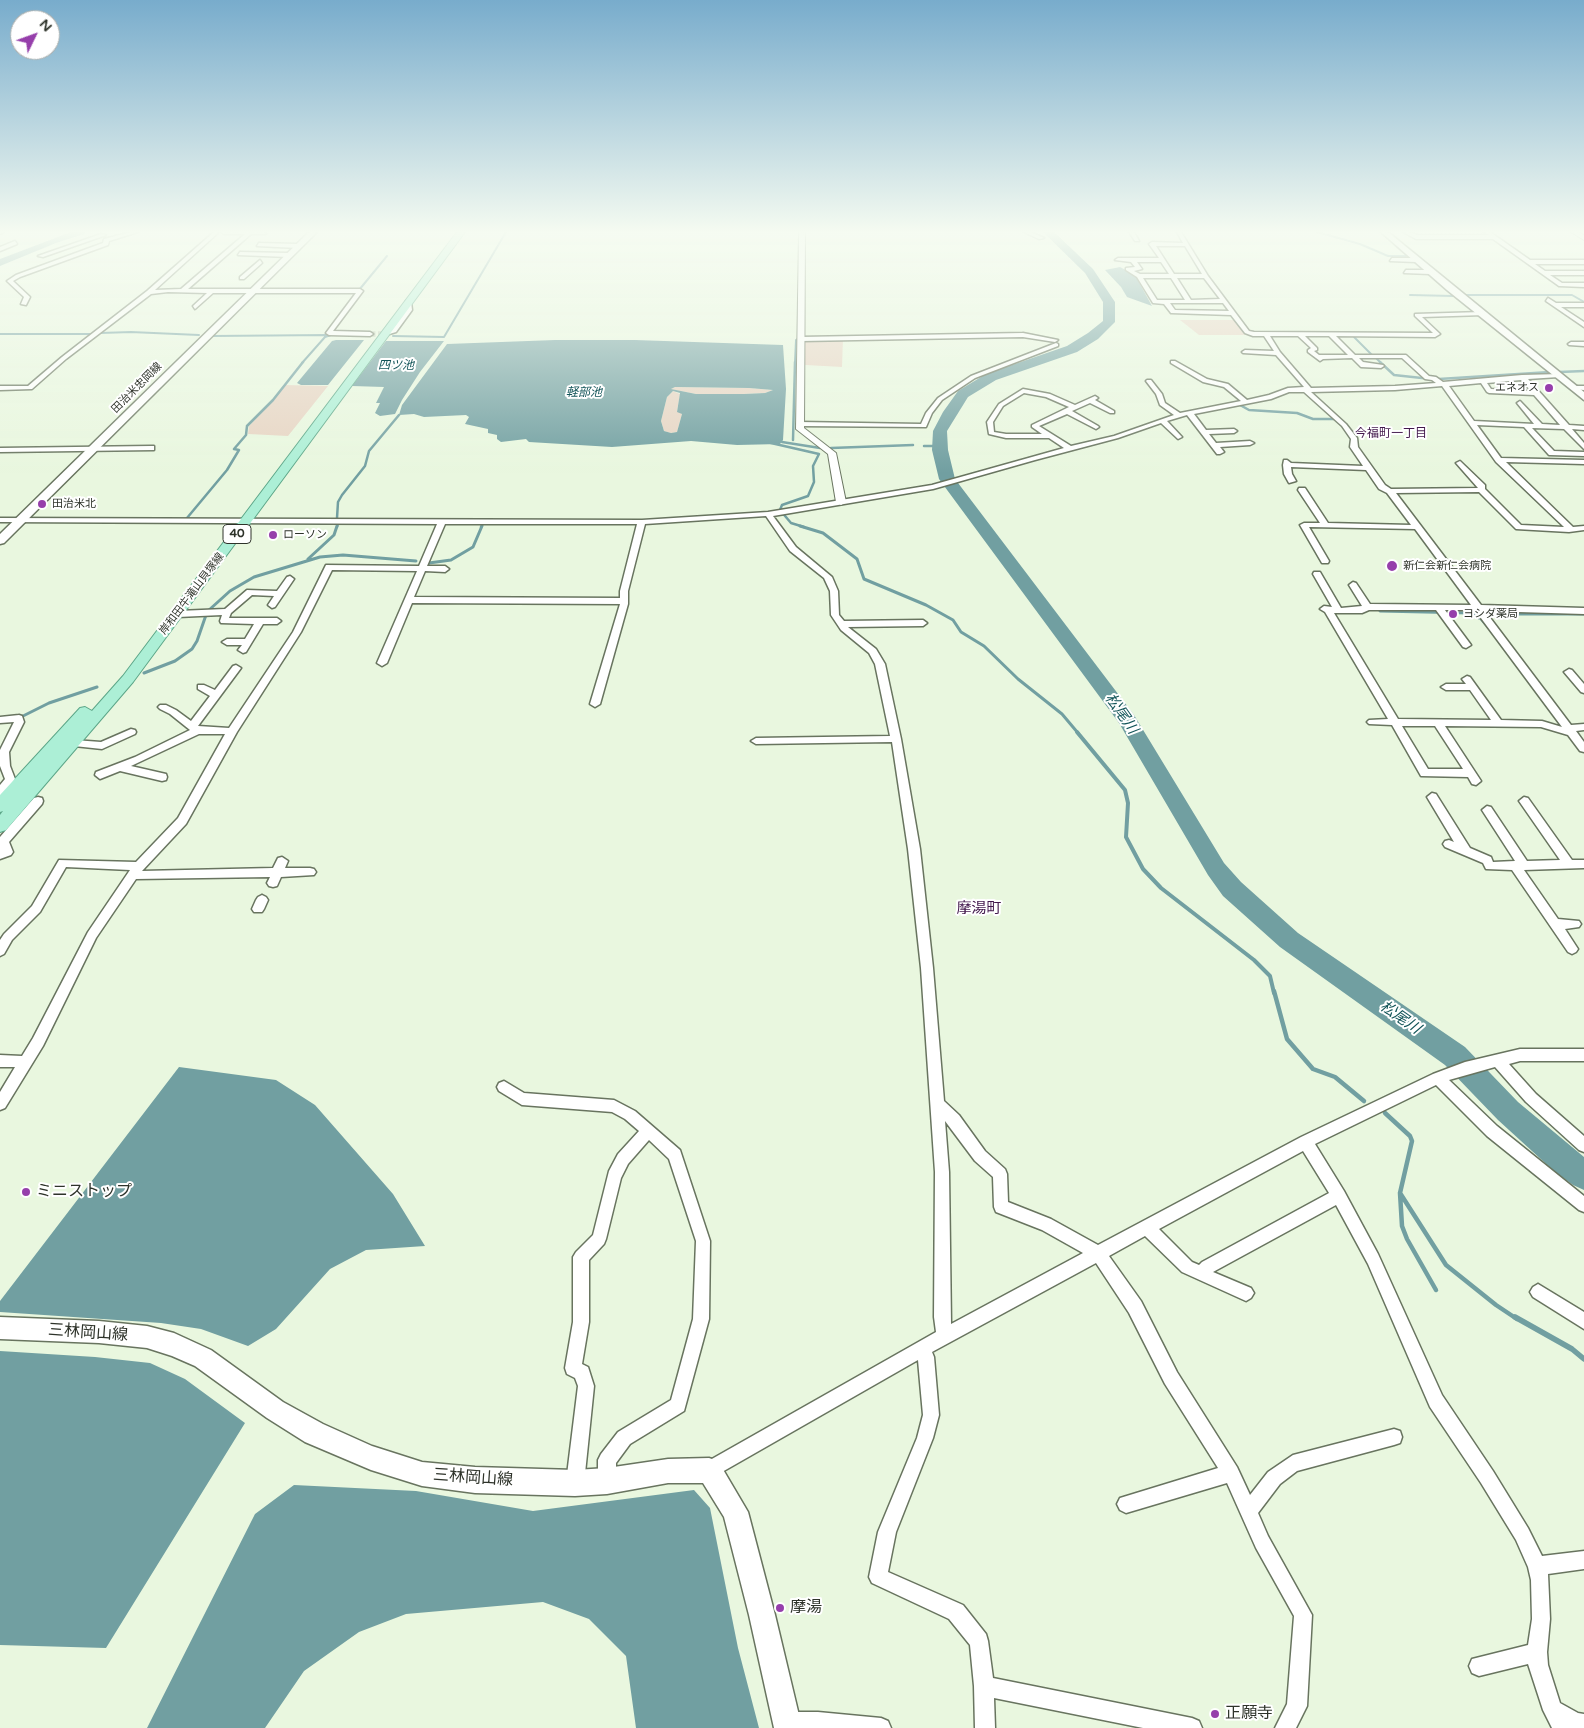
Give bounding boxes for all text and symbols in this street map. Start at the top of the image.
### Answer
north arrow [10,10,60,60]
text: N [36,15,56,35]
water label: 四ツ池 [378,359,414,373]
street label: 田治米忠岡線 [109,360,165,416]
place label: エネオス [1495,381,1539,395]
marker: エネオス [1543,382,1555,394]
water label: 軽部池 [566,386,602,400]
district label: 今福町一丁目 [1355,427,1427,441]
place label: 田治米北 [52,497,96,511]
marker: 田治米北 [36,498,48,510]
road number: 40 [223,524,251,544]
place label: ローソン [283,528,327,542]
marker: ローソン [267,529,279,541]
street label: 岸和田牛滝山貝塚線 [157,550,227,638]
marker: 新仁会新仁会病院 [1385,559,1399,573]
place label: 新仁会新仁会病院 [1403,559,1491,573]
place label: ヨシダ薬局 [1463,607,1518,621]
marker: ヨシダ薬局 [1447,608,1459,620]
water label: 松尾川 [1101,690,1141,738]
district label: 摩湯町 [957,900,1001,918]
water label: 松尾川 [1376,998,1424,1038]
place label: ミニストップ [36,1182,132,1202]
marker: ミニストップ [20,1186,32,1198]
street label: 三林岡山線 [47,1321,129,1345]
street label: 三林岡山線 [432,1466,514,1490]
place label: 摩湯 [790,1598,822,1618]
marker: 摩湯 [774,1602,786,1614]
place label: 正願寺 [1225,1704,1273,1724]
marker: 正願寺 [1209,1708,1221,1720]

